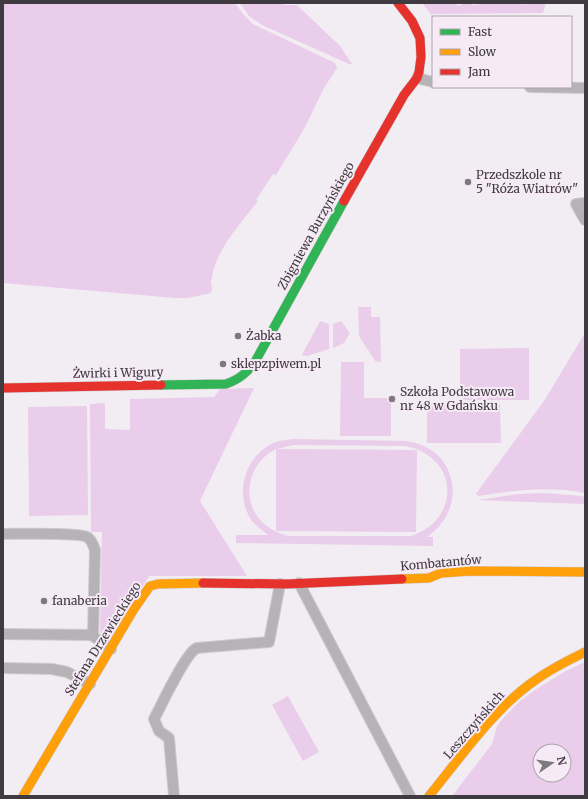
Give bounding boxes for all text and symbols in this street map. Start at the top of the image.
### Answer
legend [432,16,572,88]
text: Fast [468,24,492,39]
text: Slow [468,44,497,59]
text: Jam [467,64,491,79]
street label: Zbigniewa Burzyńskiego [274,159,357,292]
place label: Przedszkole nr 5 "Róża Wiatrów" [476,167,578,196]
marker: Przedszkole nr 5 "Róża Wiatrów" [463,177,473,187]
place label: Żabka [246,328,282,343]
marker: Żabka [233,331,243,341]
place label: sklepzpiwem.pl [231,356,321,371]
marker: sklepzpiwem.pl [218,359,228,369]
street label: Żwirki i Wigury [73,364,163,381]
place label: Szkoła Podstawowa nr 48 w Gdańsku [400,384,515,413]
marker: Szkoła Podstawowa nr 48 w Gdańsku [387,394,397,404]
street label: Kombatantów [400,551,483,574]
street label: Stefana Drzewieckiego [61,579,144,699]
place label: fanaberia [52,593,107,608]
marker: fanaberia [39,596,49,606]
street label: Leszczyńskich [440,688,507,762]
north arrow [532,743,572,783]
text: N [554,755,570,767]

